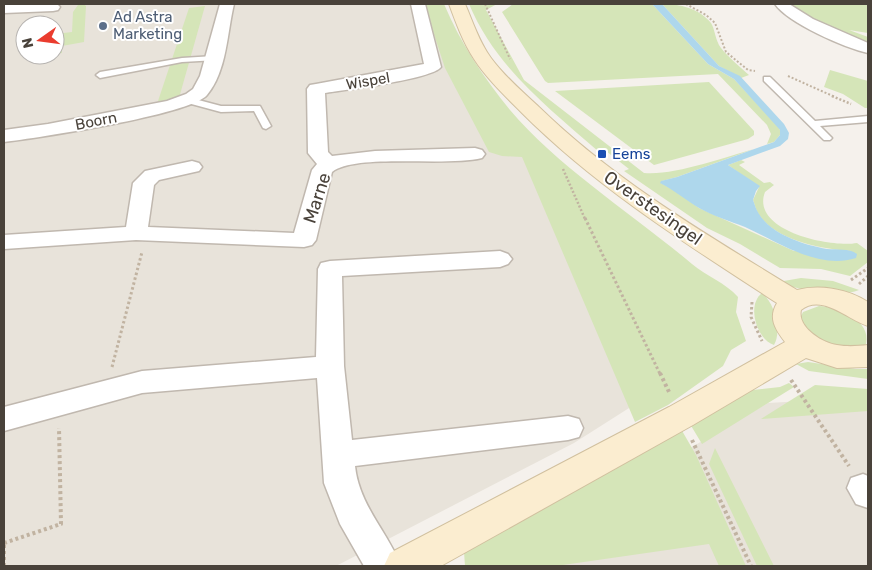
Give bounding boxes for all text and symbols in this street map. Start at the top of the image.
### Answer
place label: Ad Astra Marketing [113,8,182,43]
north arrow [15,15,65,65]
marker: Ad Astra Marketing [97,20,109,32]
text: N [18,36,37,50]
street label: Wispel [345,68,391,94]
street label: Boorn [74,108,118,134]
place label: Eems [612,145,651,163]
marker: Eems [596,148,608,160]
street label: Overstesingel [600,166,706,250]
street label: Marne [298,170,336,226]

